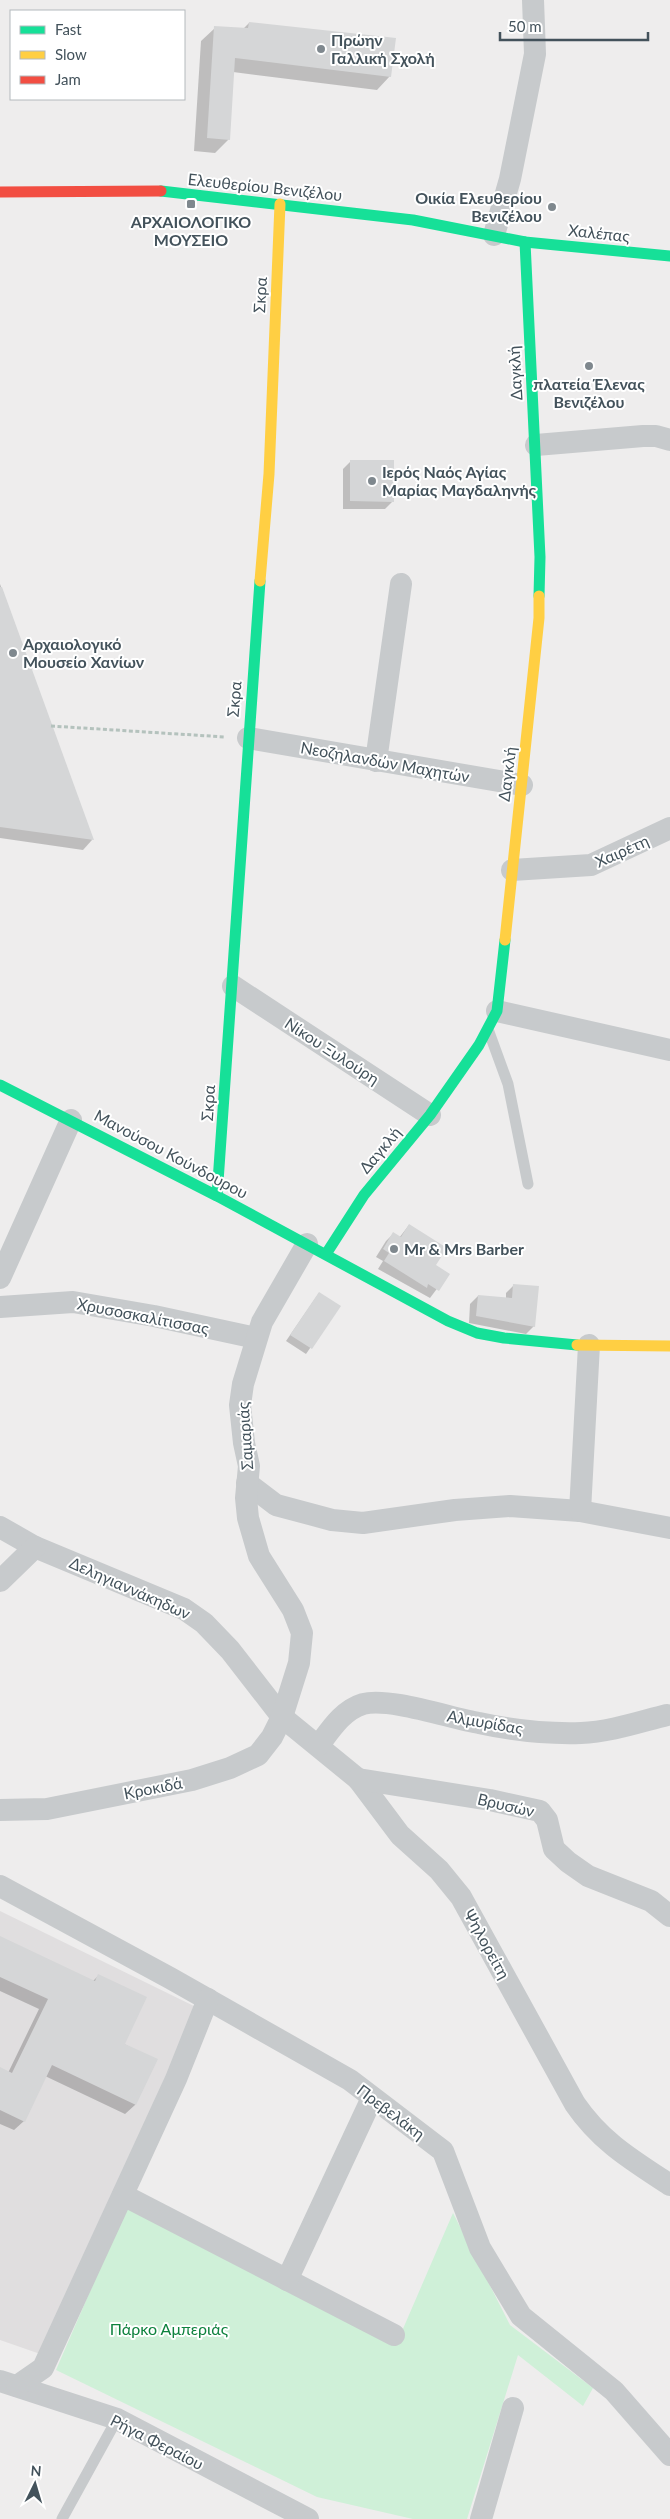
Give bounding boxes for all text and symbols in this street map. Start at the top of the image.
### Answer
legend [10,10,185,100]
scale bar [500,10,648,42]
text: 50 m [508,17,542,35]
text: Fast [55,20,82,38]
place label: Πρώην Γαλλική Σχολή [331,30,435,67]
marker: Πρώην Γαλλική Σχολή [315,43,327,55]
text: Slow [55,45,87,63]
text: Jam [55,70,81,88]
street label: Ελευθερίου Βενιζέλου [187,169,343,204]
place label: Οικία Ελευθερίου Βενιζέλου [415,188,542,225]
marker: ΑΡΧΑΙΟΛΟΓΙΚΟ ΜΟΥΣΕΙΟ [185,198,197,210]
marker: Οικία Ελευθερίου Βενιζέλου [546,201,558,213]
place label: ΑΡΧΑΙΟΛΟΓΙΚΟ ΜΟΥΣΕΙΟ [130,212,251,249]
street label: Χαλέπας [567,220,631,245]
street label: Σκρα [249,276,270,314]
street label: Δαγκλή [504,345,525,401]
marker: πλατεία Έλενας Βενιζέλου [583,360,595,372]
place label: πλατεία Έλενας Βενιζέλου [533,374,645,411]
place label: Ιερός Ναός Αγίας Μαρίας Μαγδαληνής [382,462,537,499]
marker: Ιερός Ναός Αγίας Μαρίας Μαγδαληνής [366,475,378,487]
place label: Αρχαιολογικό Μουσείο Χανίων [22,634,145,671]
marker: Αρχαιολογικό Μουσείο Χανίων [7,647,19,659]
street label: Σκρα [222,680,245,718]
street label: Νεοζηλανδών Μαχητών [299,737,471,786]
street label: Δαγκλή [494,746,519,802]
street label: Χαιρέτη [592,830,652,871]
street label: Νίκου Ξυλούρη [282,1013,383,1088]
street label: Σκρα [197,1084,218,1122]
street label: Μανούσου Κούνδουρου [91,1105,251,1202]
street label: Δαγκλή [355,1123,405,1177]
place label: Mr & Mrs Barber [404,1239,524,1258]
marker: Mr & Mrs Barber [388,1243,400,1255]
street label: Χρυσοσκαλίτισσας [76,1293,211,1338]
street label: Σαμαριάς [233,1401,256,1471]
street label: Δεληγιαννάκηδων [67,1552,194,1623]
street label: Αλμυρίδας [446,1705,525,1738]
street label: Κροκιδά [122,1772,184,1802]
street label: Βρυσών [476,1789,536,1820]
street label: Ψηλορείτη [460,1906,514,1982]
street label: Πρεβελάκη [354,2080,429,2143]
park label: Πάρκο Αμπεριάς [110,2319,229,2338]
street label: Ρήγα Φεραίου [108,2410,207,2473]
north arrow [10,2459,60,2509]
text: N [30,2462,42,2479]

